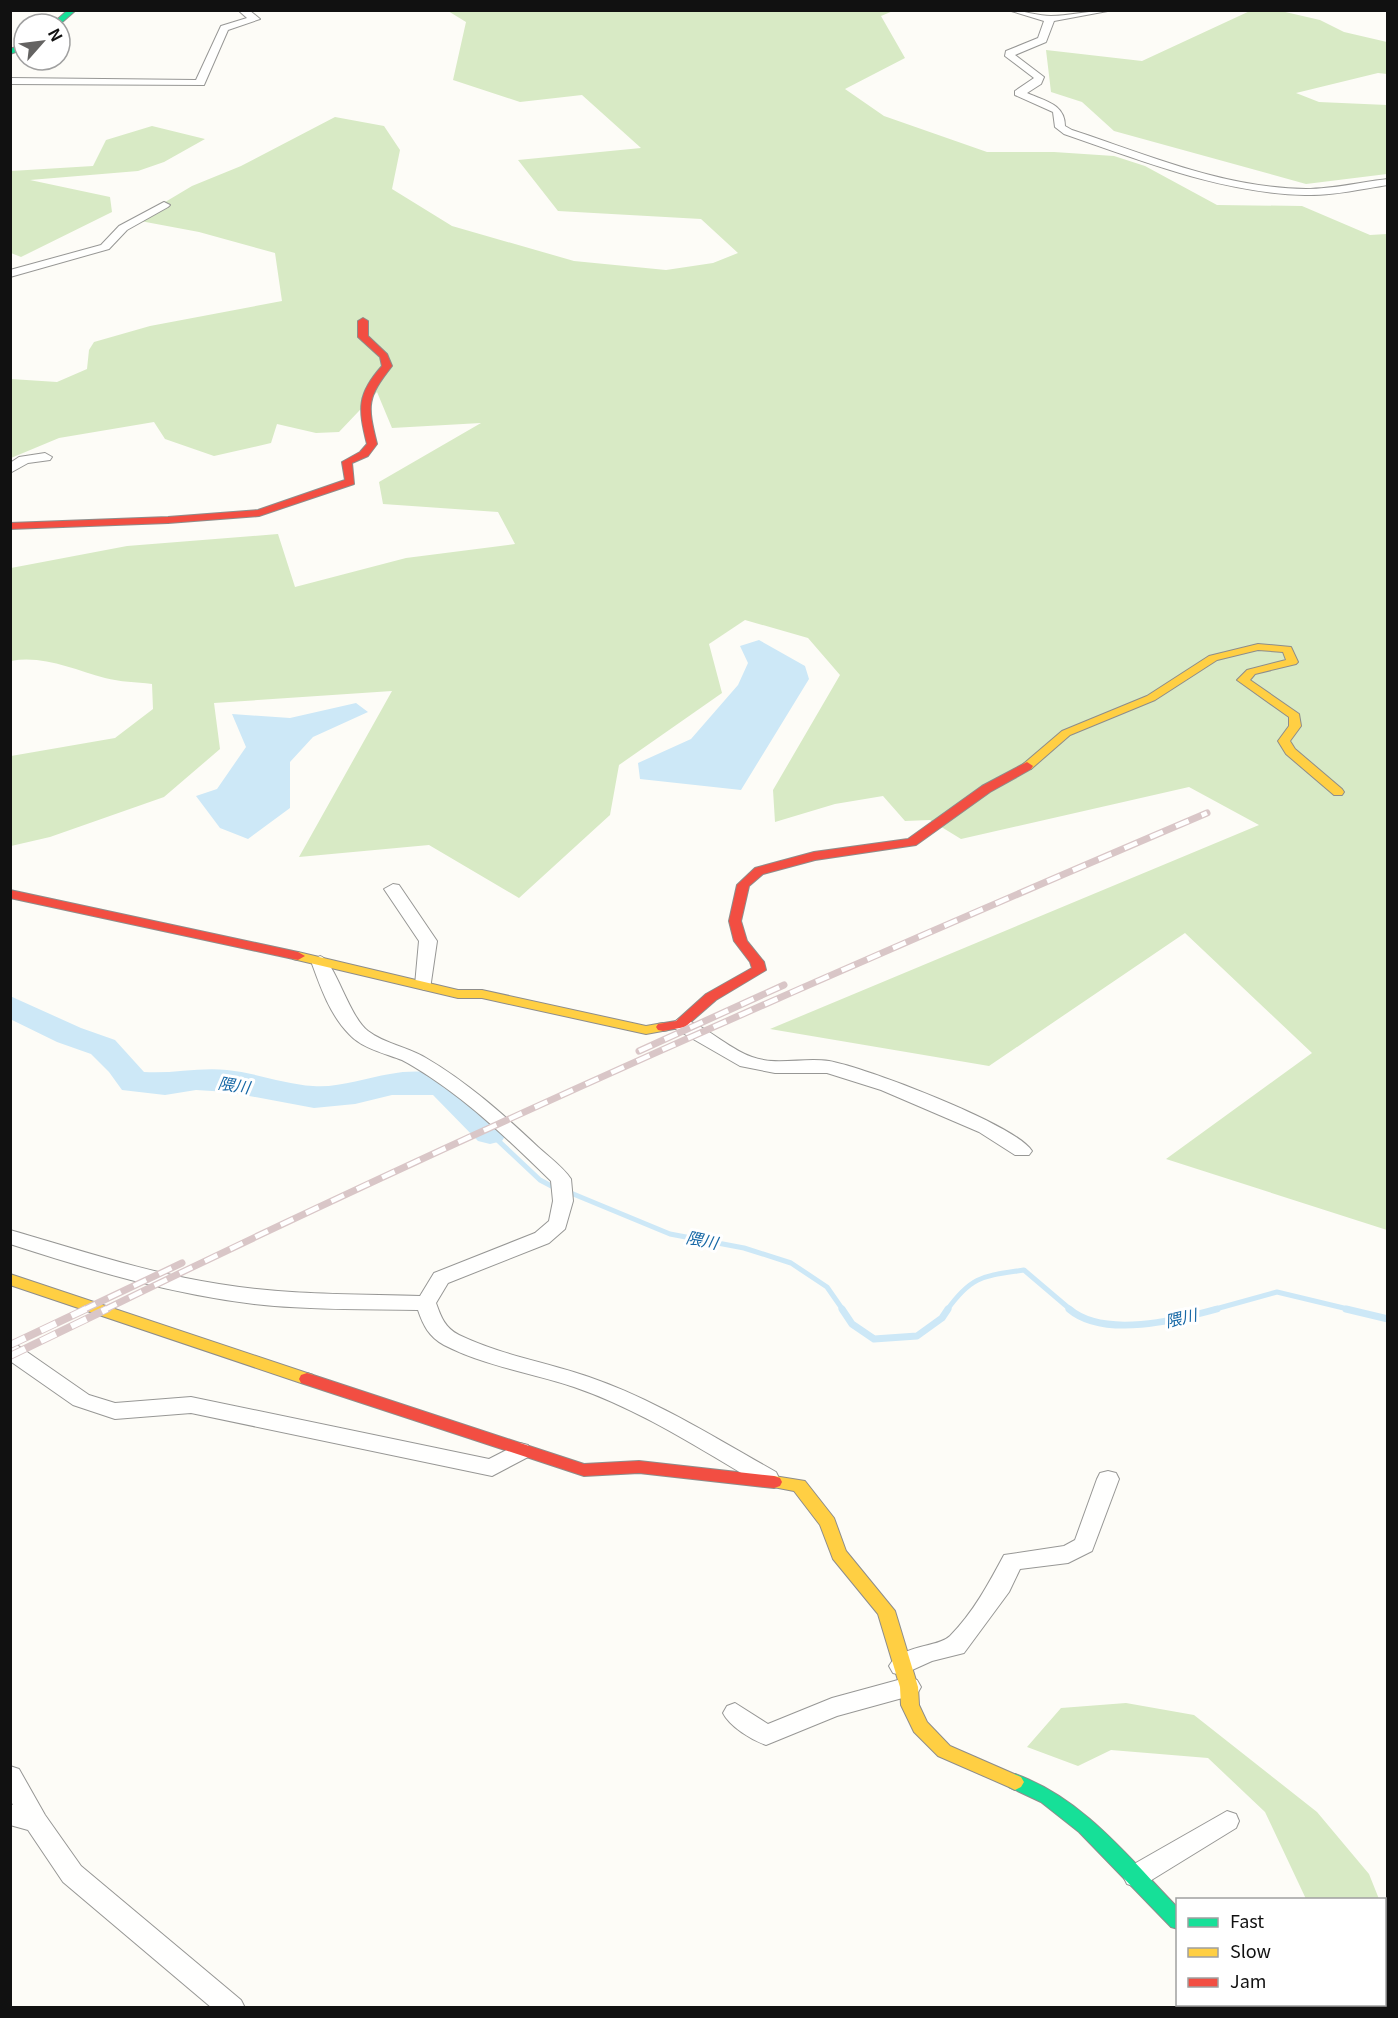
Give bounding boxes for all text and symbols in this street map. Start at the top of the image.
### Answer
north arrow [12,12,72,72]
text: N [43,24,70,45]
water label: 隈川 [216,1070,254,1099]
water label: 隈川 [684,1224,722,1254]
water label: 隈川 [1162,1301,1201,1332]
legend [1176,1898,1386,2006]
text: Fast [1230,1907,1264,1933]
text: Slow [1230,1937,1271,1963]
text: Jam [1230,1967,1266,1993]

